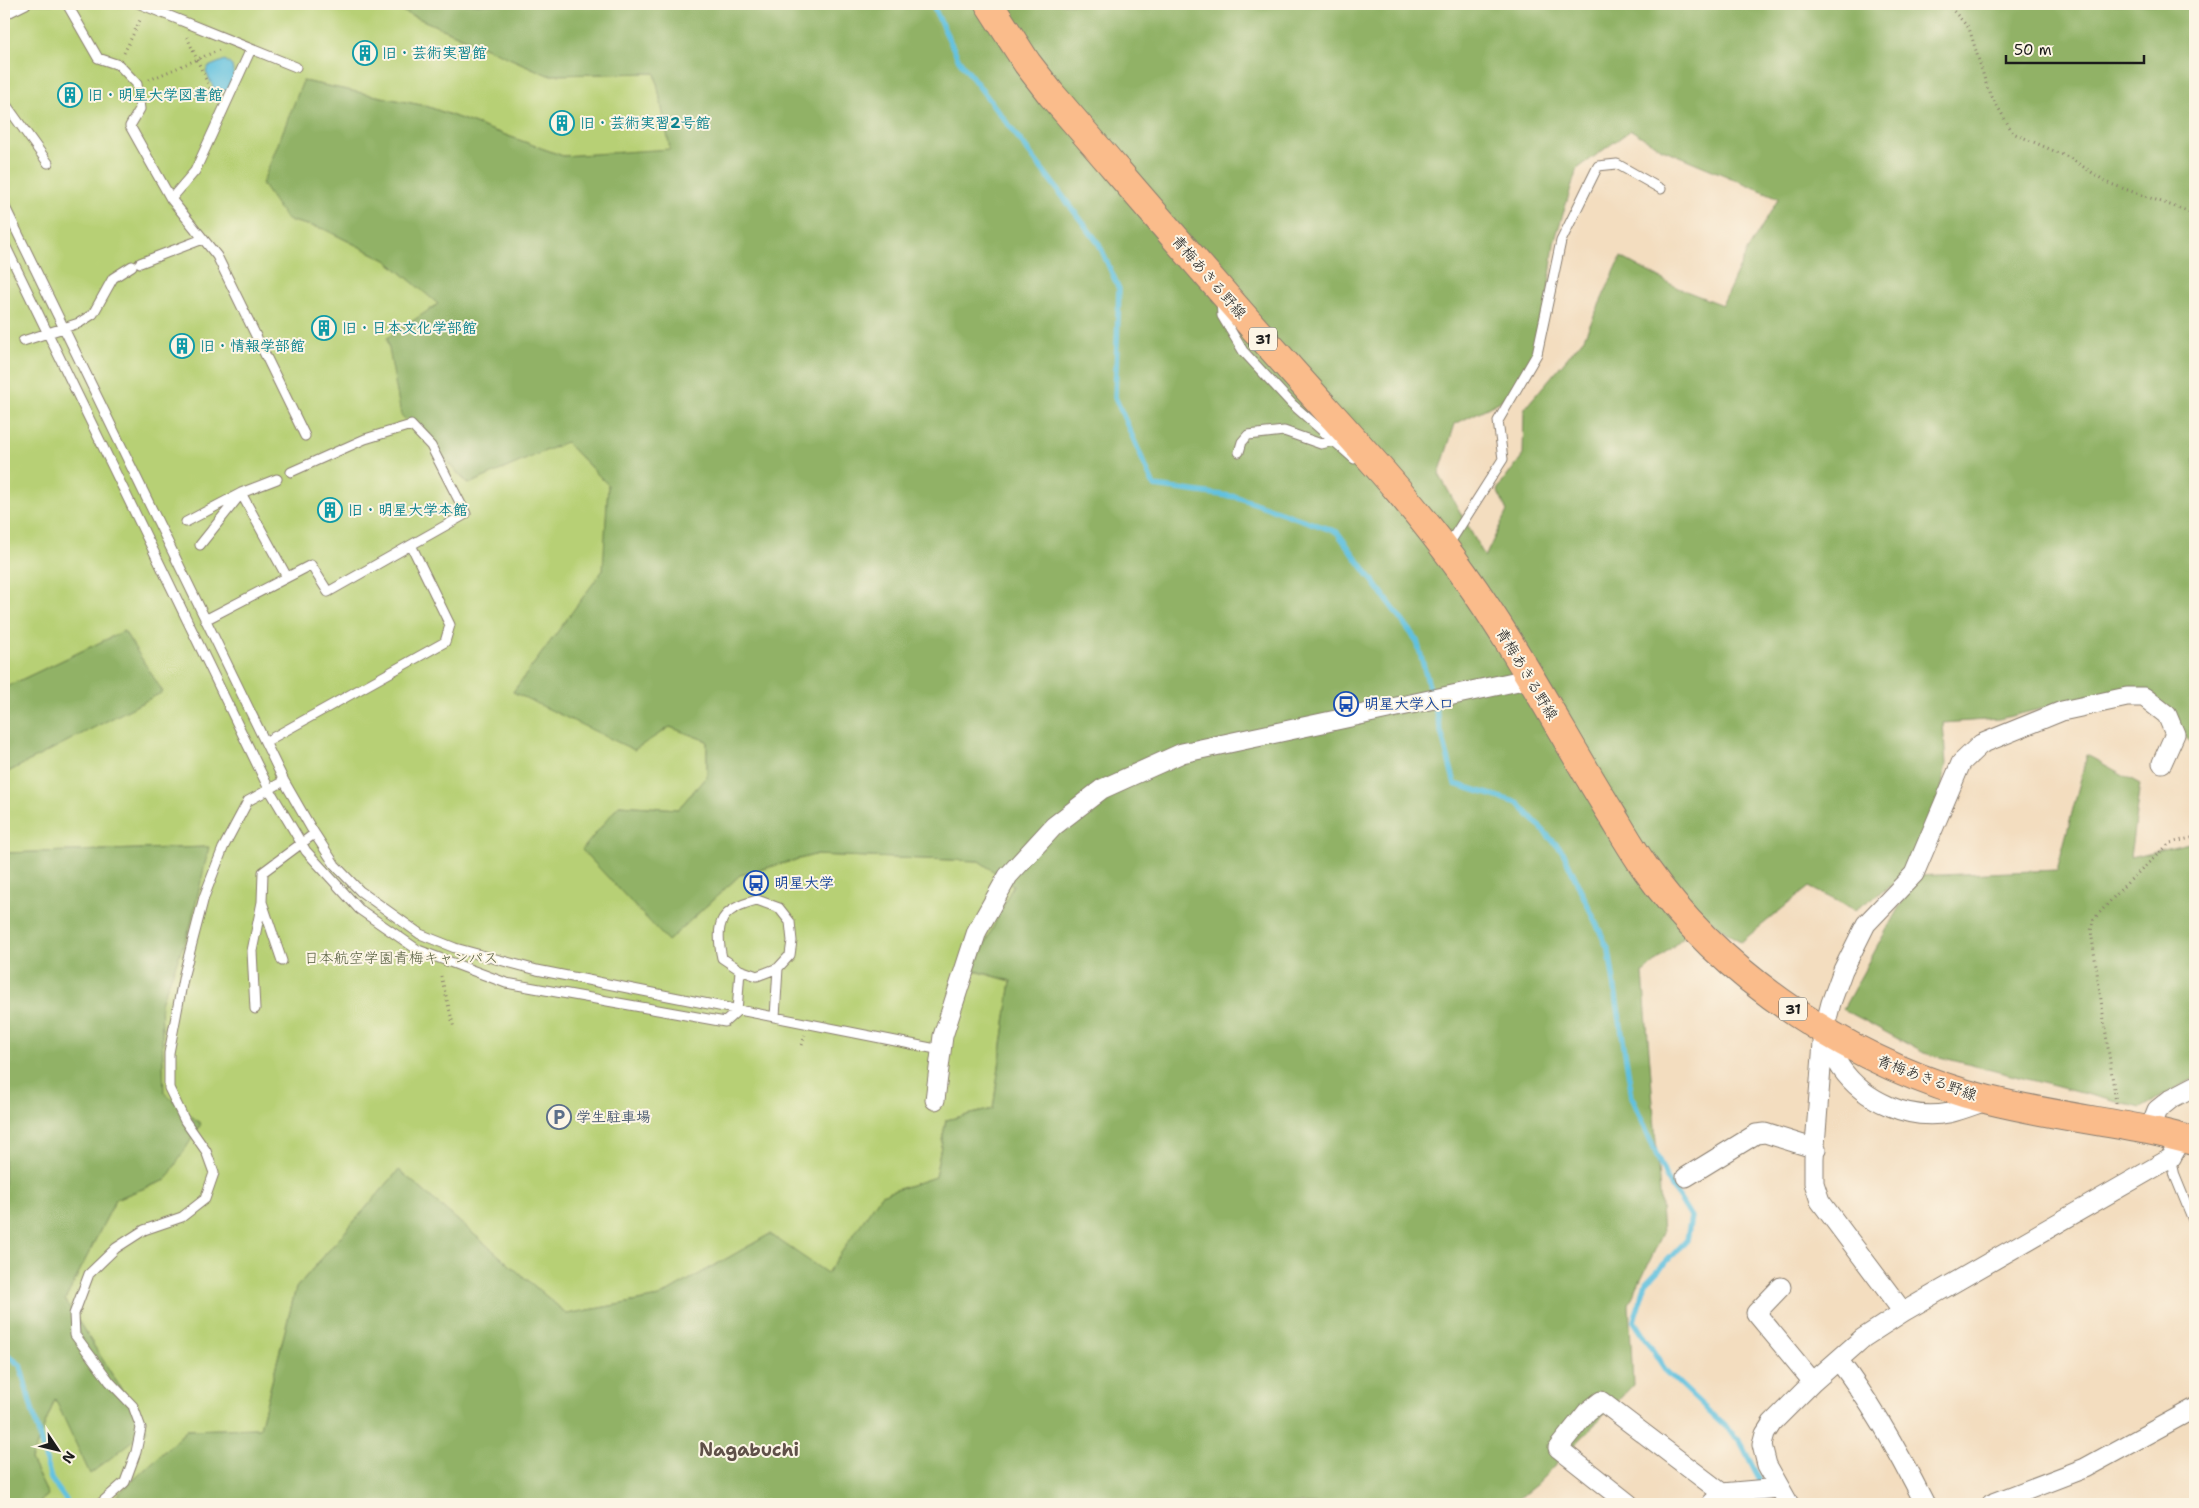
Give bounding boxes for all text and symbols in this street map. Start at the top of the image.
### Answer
scale bar [2006,32,2144,64]
building icon: 旧・芸術実習館 [352,40,378,66]
text: 50 m [2014,40,2052,60]
place label: 旧・芸術実習館 [382,43,487,63]
building icon: 旧・明星大学図書館 [57,82,83,108]
place label: 旧・明星大学図書館 [88,85,223,105]
building icon: 旧・芸術実習2号館 [549,110,575,136]
place label: 旧・芸術実習2号館 [580,113,711,133]
street label: 青梅あきる野線 [1167,231,1251,323]
building icon: 旧・日本文化学部館 [311,315,337,341]
place label: 旧・日本文化学部館 [342,318,477,338]
road number: 31 [1249,328,1277,350]
building icon: 旧・情報学部館 [169,333,195,359]
place label: 旧・情報学部館 [200,336,305,356]
building icon: 旧・明星大学本館 [317,497,343,523]
place label: 旧・明星大学本館 [348,500,468,520]
street label: 青梅あきる野線 [1491,624,1563,724]
bus stop icon: 明星大学入口 [1333,691,1359,717]
place label: 明星大学入口 [1364,694,1454,714]
bus stop icon: 明星大学 [743,870,769,896]
place label: 明星大学 [774,873,834,893]
park label: 日本航空学園青梅キャンパス [304,948,498,968]
road number: 31 [1779,998,1807,1021]
street label: 青梅あきる野線 [1874,1051,1980,1105]
parking icon: 学生駐車場 [546,1104,572,1130]
place label: 学生駐車場 [576,1107,651,1127]
north arrow [32,1426,82,1476]
district label: Nagabuchi [699,1438,799,1462]
text: N [58,1448,79,1467]

